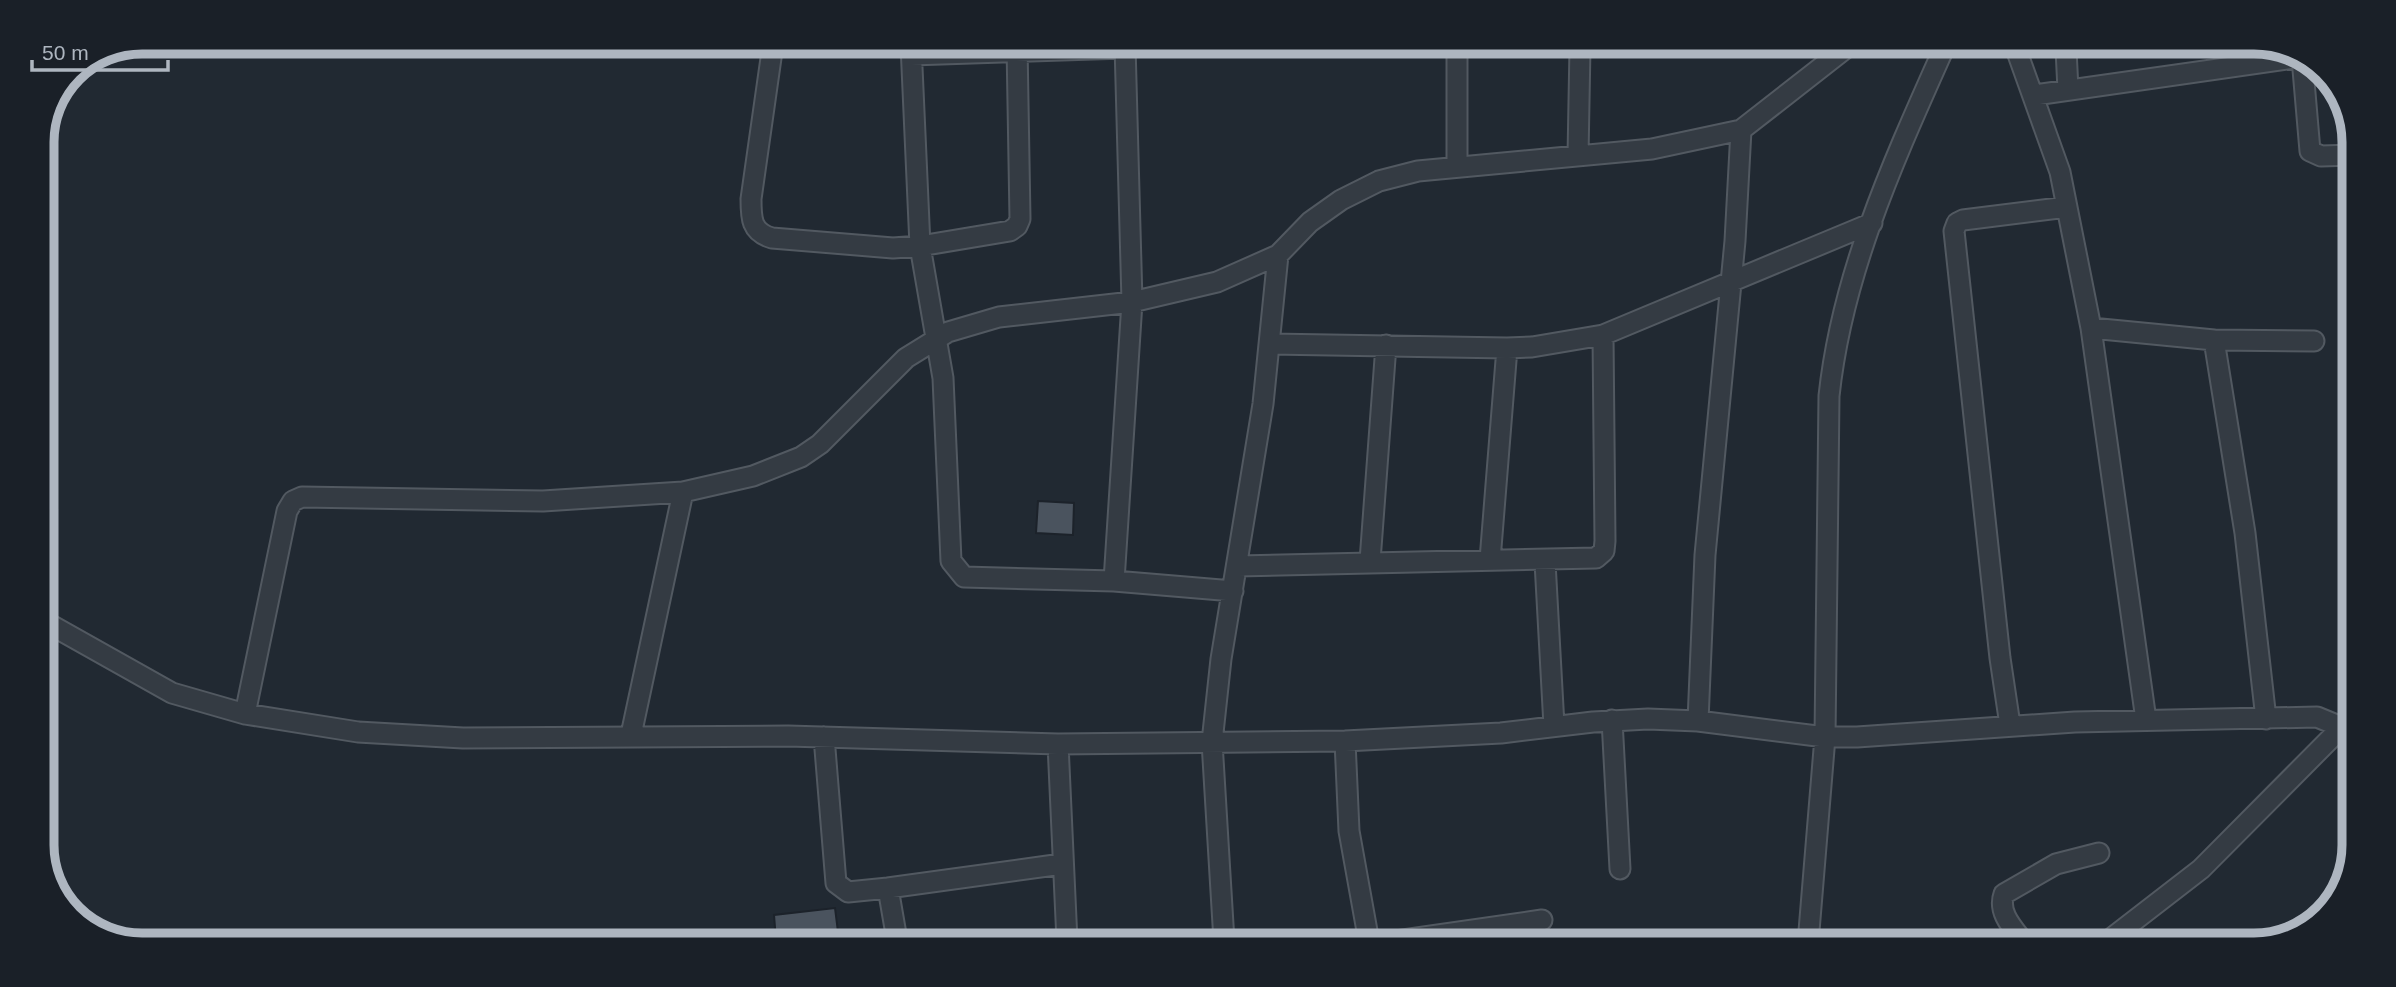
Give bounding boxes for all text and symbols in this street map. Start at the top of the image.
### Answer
scale bar [32,28,168,72]
text: 50 m [42,41,89,64]

